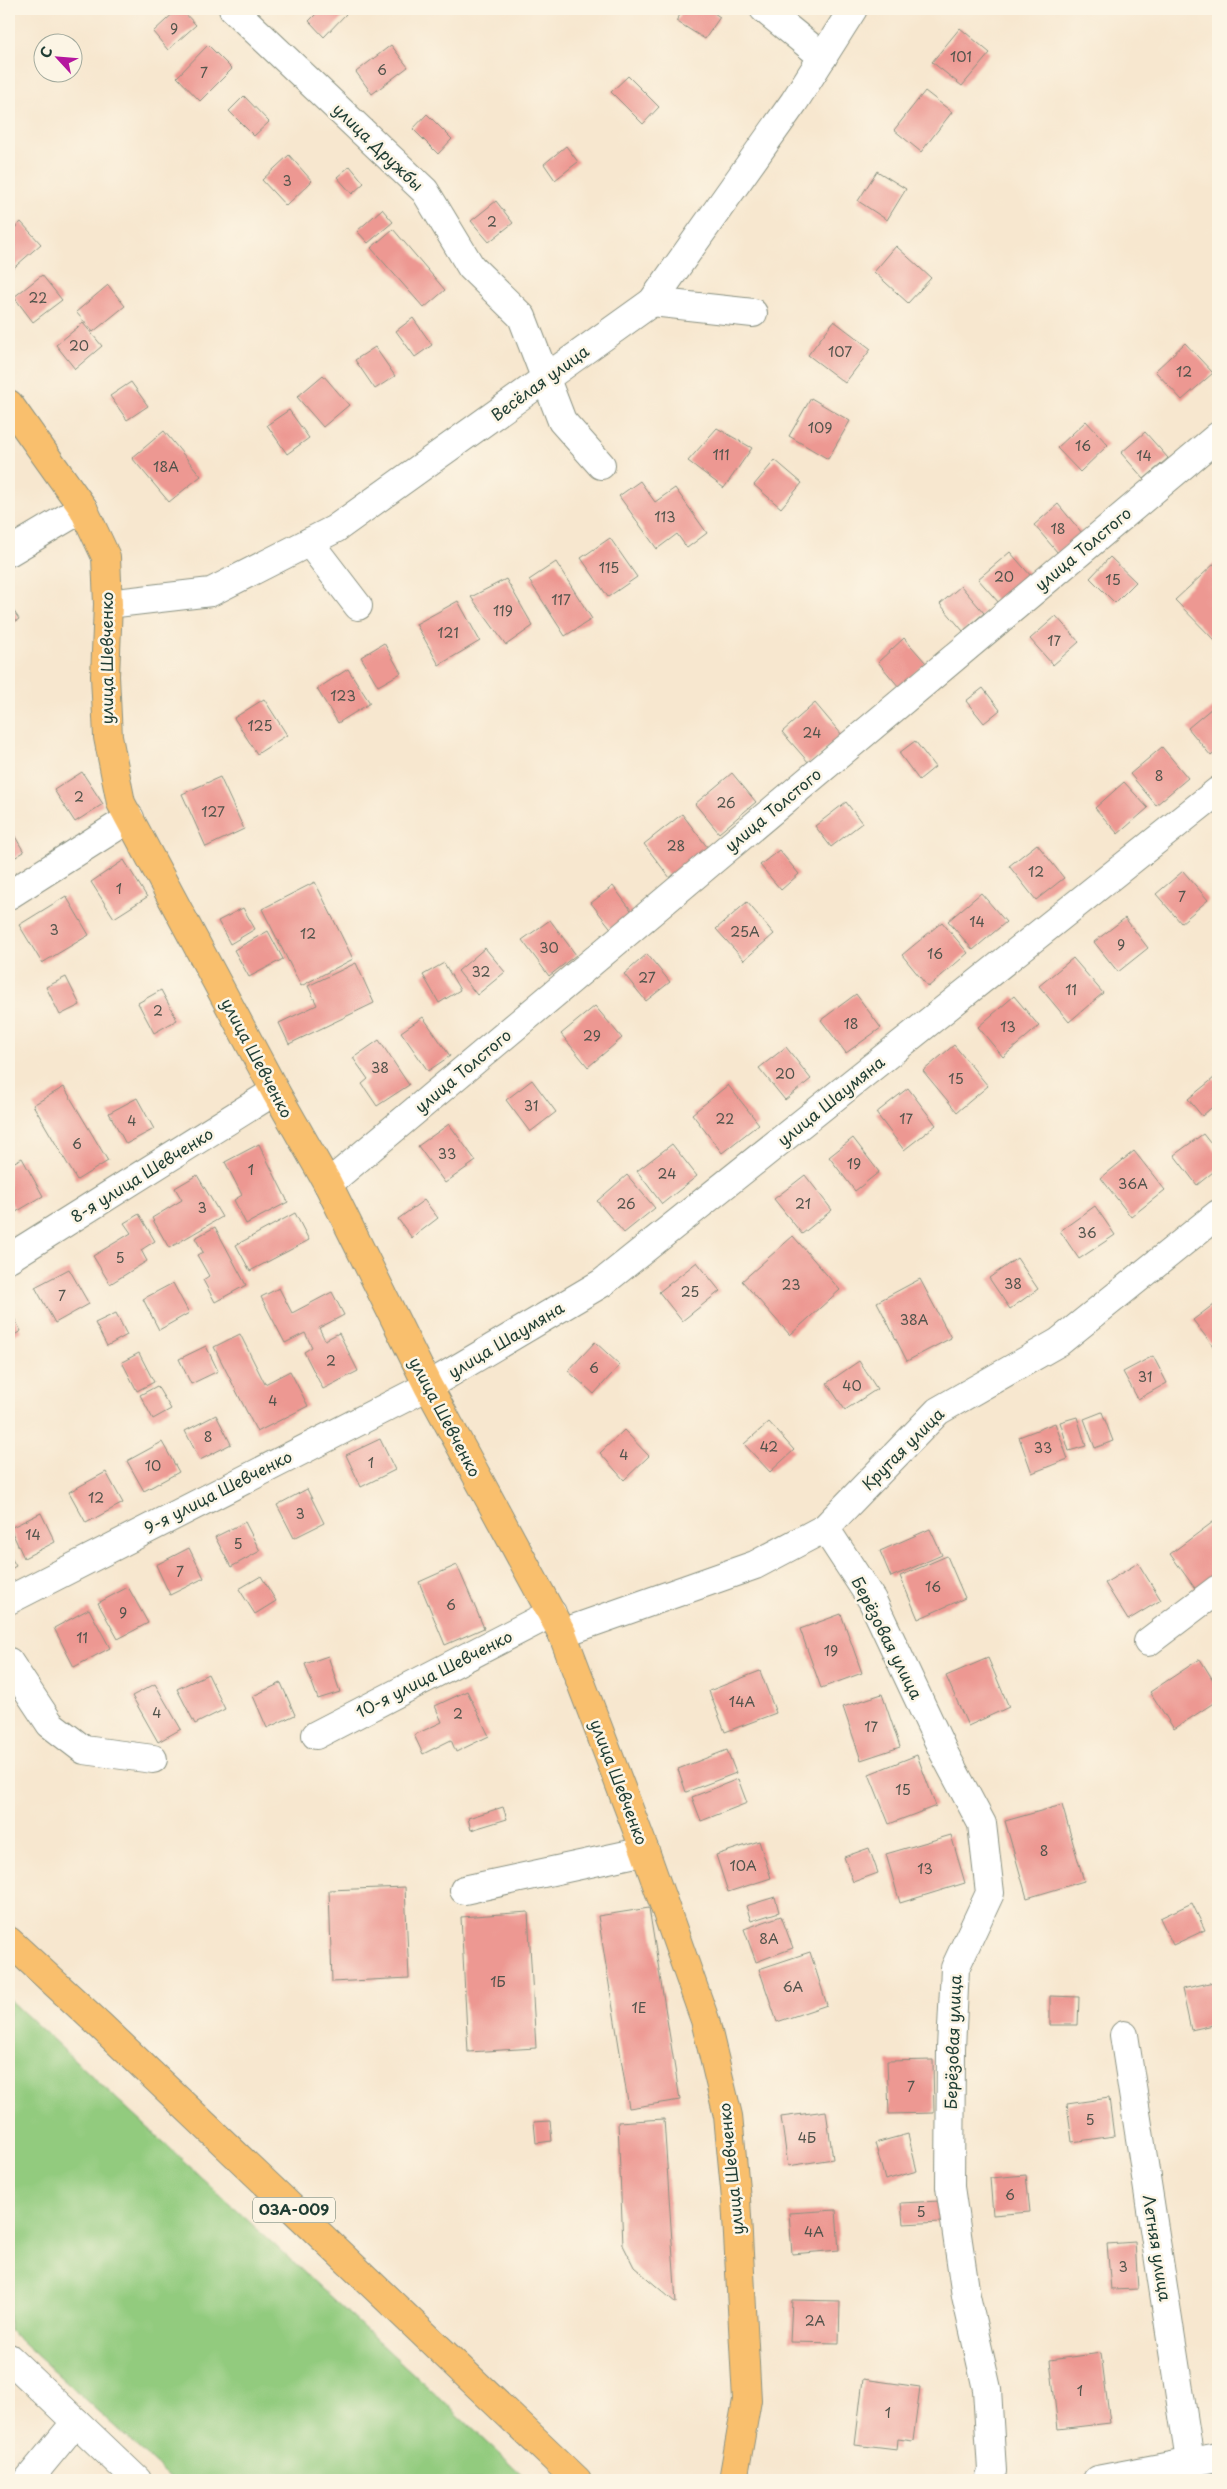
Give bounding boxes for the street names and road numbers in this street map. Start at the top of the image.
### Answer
street label: улица Дружбы [328,97,429,196]
street label: Весёлая улица [485,338,593,426]
street label: улица Толстого [1029,501,1136,596]
street label: улица Шевченко [94,592,118,724]
street label: улица Толстого [719,762,826,857]
street label: улица Шевченко [216,993,300,1122]
street label: улица Толстого [409,1023,516,1118]
street label: улица Шаумяна [772,1049,889,1151]
street label: 8-я улица Шевченко [66,1121,217,1228]
street label: улица Шаумяна [443,1295,568,1383]
street label: улица Шевченко [404,1352,488,1481]
street label: Крутая улица [856,1402,949,1495]
street label: 9-я улица Шевченко [139,1443,296,1539]
street label: Берёзовая улица [847,1572,929,1703]
street label: 10-я улица Шевченко [351,1623,516,1723]
street label: улица Шевченко [585,1715,655,1848]
street label: Берёзовая улица [938,1974,966,2110]
street label: улица Шевченко [711,2102,749,2236]
street label: Летняя улица [1138,2193,1178,2303]
road number: 03А-009 [253,2198,335,2222]

